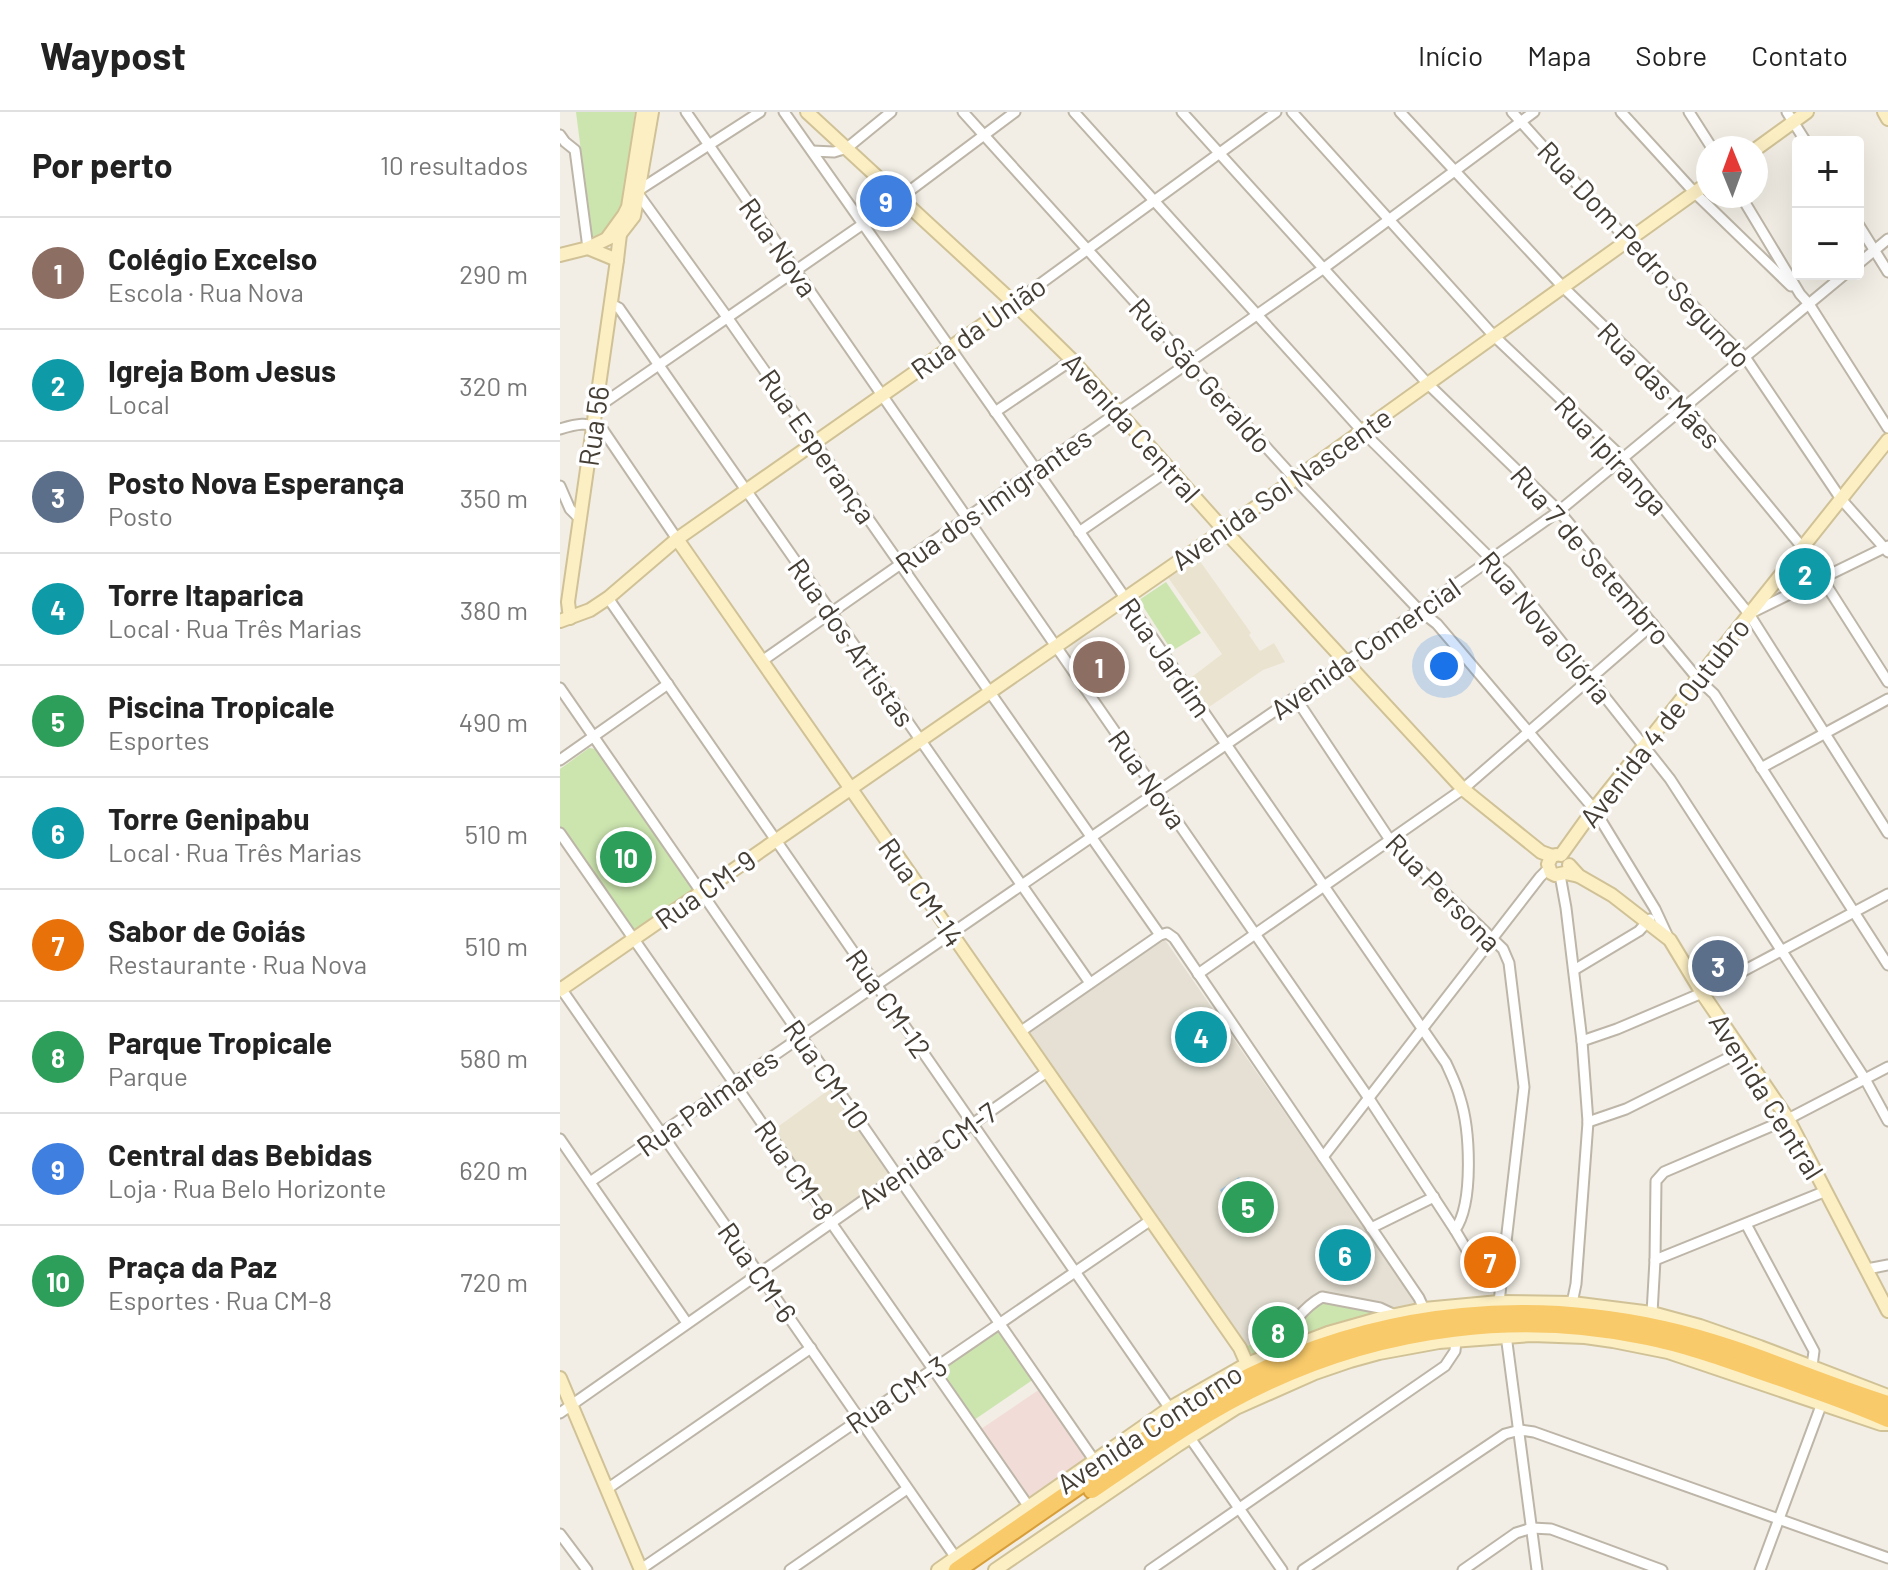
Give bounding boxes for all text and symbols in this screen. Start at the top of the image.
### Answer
text: Waypost [40,32,186,78]
text: Início [1418,38,1483,72]
text: Mapa [1527,38,1591,72]
text: Sobre [1635,38,1707,72]
text: Contato [1751,38,1848,72]
street label: Rua Dom Pedro Segundo [1531,134,1759,374]
north arrow [1696,136,1768,208]
map controls [1792,136,1864,280]
button: + [1792,136,1864,208]
text: Por perto [32,144,173,185]
text: 10 resultados [380,149,528,180]
pin: 9 [860,171,912,231]
street label: Rua Nova [733,191,825,303]
button: − [1792,208,1864,280]
text: Colégio Excelso [108,240,318,276]
text: 1 [53,258,63,289]
text: 290 m [459,258,528,289]
street label: Rua da União [904,268,1052,386]
text: Escola · Rua Nova [108,276,304,307]
street label: Rua São Geraldo [1123,291,1279,459]
street label: Rua das Mães [1591,315,1729,455]
street label: Avenida Central [1056,345,1208,509]
text: Igreja Bom Jesus [108,352,336,388]
street label: Rua Esperança [752,362,884,530]
text: 2 [51,370,65,401]
text: 320 m [459,370,528,401]
street label: Rua 56 [571,384,615,468]
text: Local [108,388,170,419]
street label: Rua Ipiranga [1548,388,1676,522]
street label: Avenida Sol Nascente [1164,399,1398,577]
street label: Rua dos Imigrantes [888,420,1098,580]
street label: Rua 7 de Setembro [1504,458,1678,652]
text: Posto Nova Esperança [108,464,404,500]
text: 3 [51,482,65,513]
text: 350 m [460,482,528,513]
text: Posto [108,500,173,531]
street label: Rua Nova Glória [1472,544,1620,710]
pin: 2 [1779,544,1831,604]
street label: Rua dos Artistas [781,551,923,733]
street label: Avenida Comercial [1263,570,1467,726]
text: Torre Itaparica [108,576,304,612]
street label: Rua Jardim [1112,591,1220,723]
text: 4 [50,594,66,625]
text: 380 m [460,594,528,625]
street label: Avenida 4 de Outubro [1572,610,1756,834]
text: Local · Rua Três Marias [108,612,362,643]
pin: 1 [1073,637,1125,697]
your location [1424,646,1464,686]
text: Piscina Tropicale [108,688,335,724]
text: 5 [51,706,65,737]
text: 490 m [459,706,528,737]
street label: Rua Nova [1102,723,1194,835]
text: Esportes [108,724,210,755]
text: Torre Genipabu [108,800,310,836]
text: 6 [51,818,65,849]
text: 510 m [465,818,528,849]
street label: Rua Persona [1379,826,1509,958]
pin: 10 [600,827,652,887]
street label: Rua CM-14 [872,831,972,953]
text: Local · Rua Três Marias [108,836,362,867]
street label: Rua CM-9 [648,842,762,936]
text: Sabor de Goiás [108,912,306,948]
text: 7 [52,930,64,961]
text: 510 m [465,930,528,961]
pin: 3 [1692,936,1744,996]
street label: Rua CM-12 [839,942,939,1064]
text: Restaurante · Rua Nova [108,948,367,979]
pin: 4 [1175,1007,1227,1067]
street label: Avenida Central [1702,1007,1832,1185]
street label: Rua CM-10 [777,1013,877,1135]
text: Parque Tropicale [108,1024,332,1060]
street label: Rua Palmares [630,1041,784,1163]
text: 8 [51,1042,65,1073]
text: 580 m [460,1042,528,1073]
text: Parque [108,1060,188,1091]
street label: Avenida CM-7 [851,1095,1003,1215]
street label: Rua CM-8 [748,1113,842,1227]
text: Central das Bebidas [108,1136,372,1172]
text: 9 [51,1154,65,1185]
text: 620 m [459,1154,528,1185]
text: Loja · Rua Belo Horizonte [108,1172,386,1203]
pin: 5 [1222,1177,1274,1237]
street label: Rua CM-6 [711,1215,805,1329]
pin: 6 [1319,1225,1371,1285]
pin: 7 [1464,1232,1516,1292]
text: Praça da Paz [108,1248,277,1284]
text: 10 [46,1266,70,1297]
text: 720 m [460,1266,528,1297]
text: Esportes · Rua CM-8 [108,1284,332,1315]
pin: 8 [1252,1302,1304,1362]
street label: Rua CM-3 [839,1348,953,1440]
street label: Avenida Contorno [1050,1355,1248,1501]

